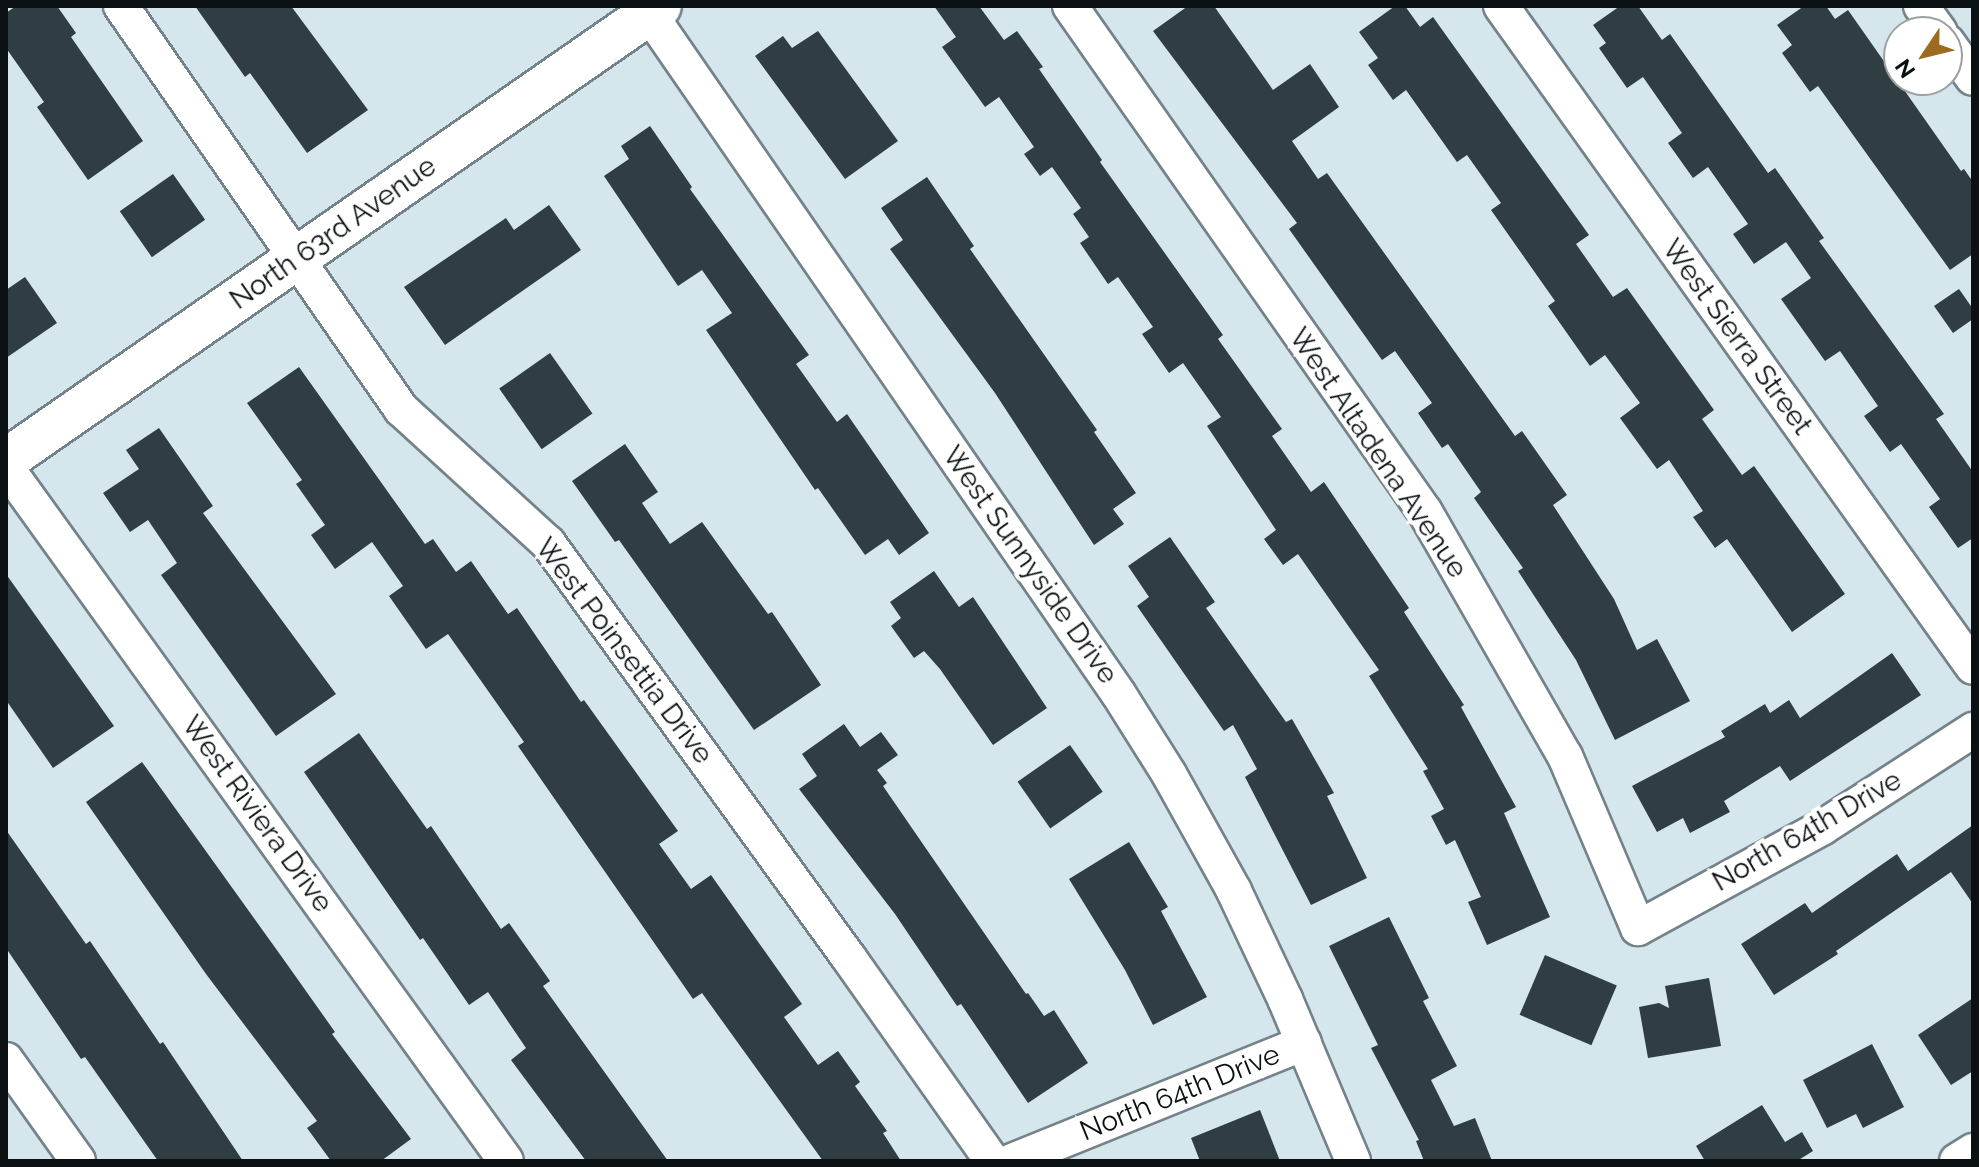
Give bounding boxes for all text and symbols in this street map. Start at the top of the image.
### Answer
north arrow [1883,16,1963,96]
text: N [1890,54,1920,83]
street label: North 63rd Avenue [223,149,443,317]
street label: West Sierra Street [1655,233,1819,441]
street label: West Altadena Avenue [1281,321,1475,585]
street label: West Sunnyside Drive [935,440,1125,690]
street label: West Poinsettia Drive [528,531,720,771]
street label: West Riviera Drive [174,709,340,919]
street label: North 64th Drive [1707,763,1907,899]
street label: North 64th Drive [1075,1038,1285,1148]

